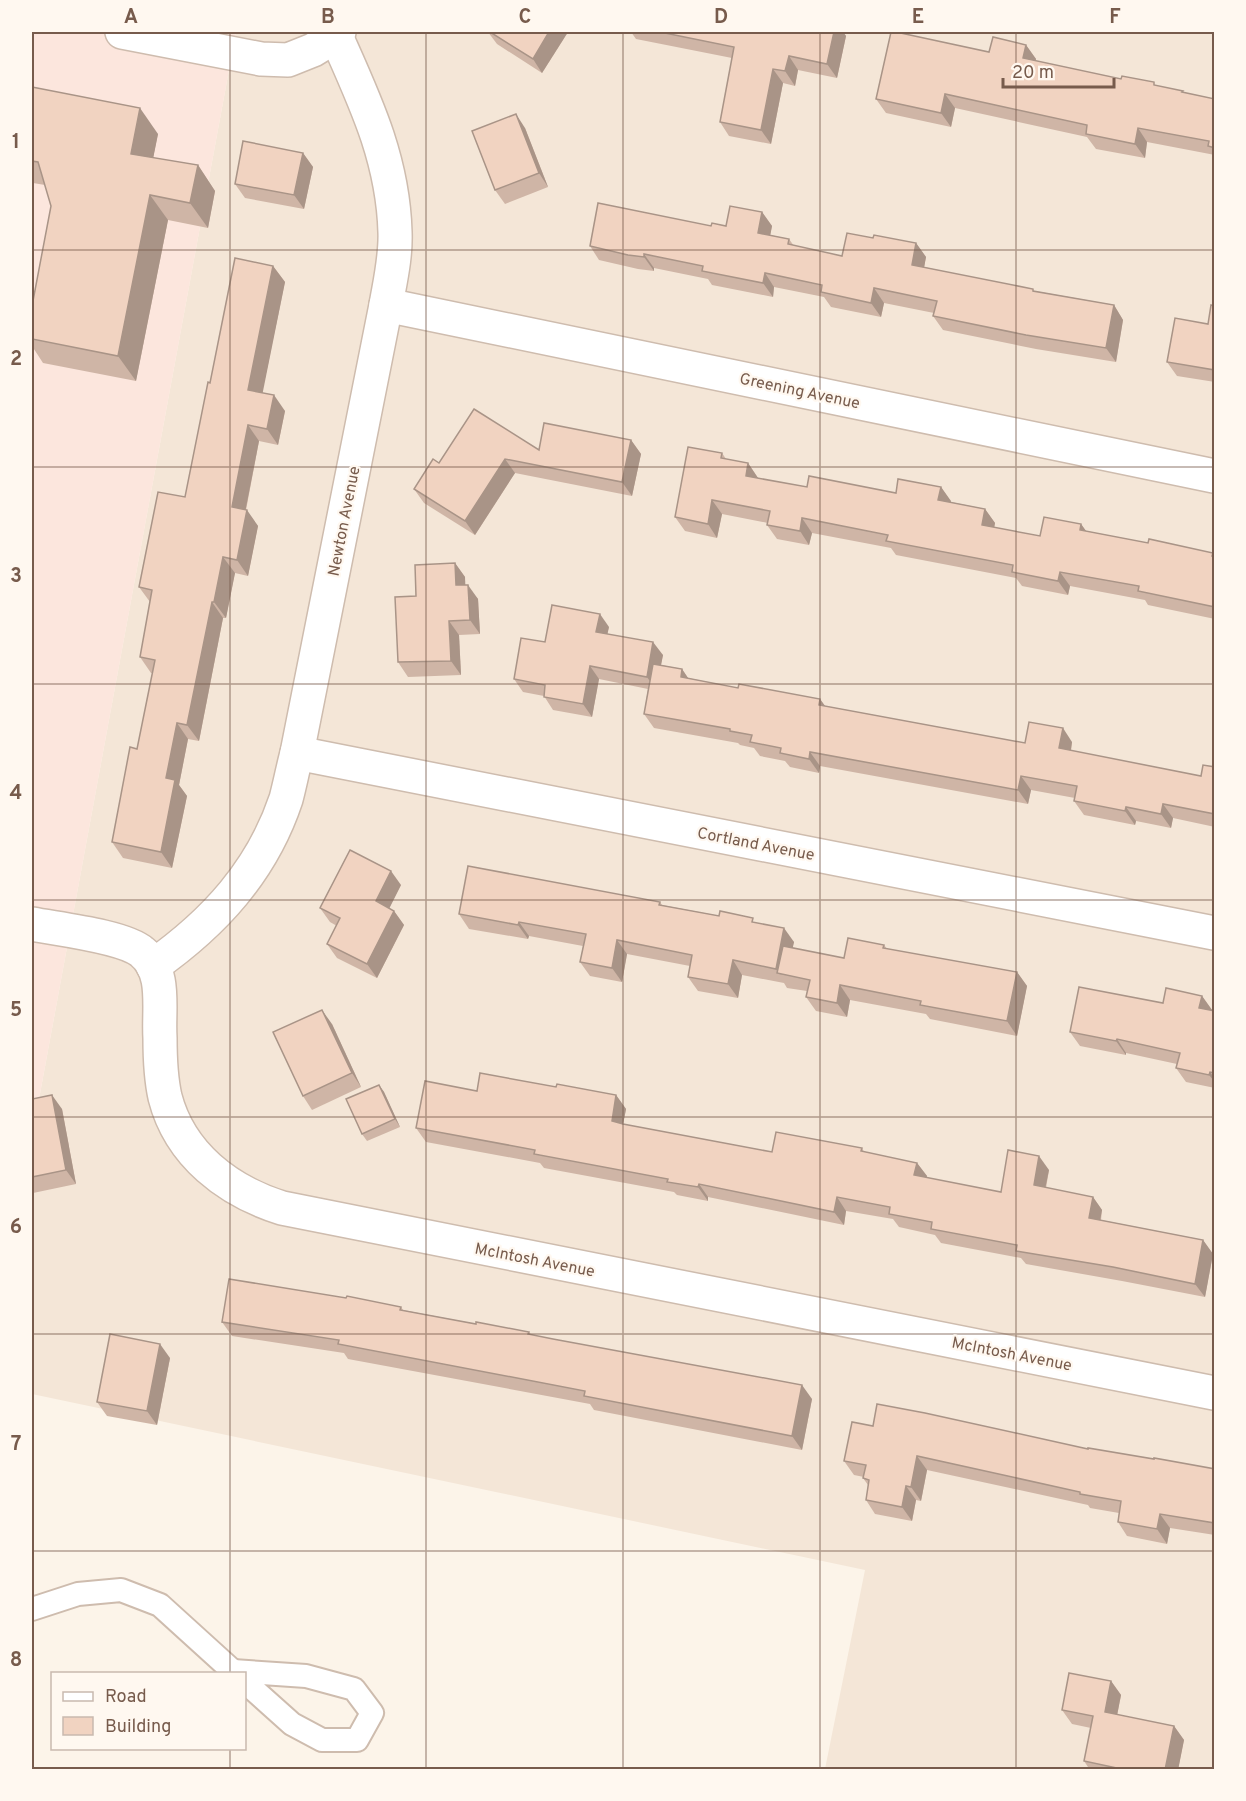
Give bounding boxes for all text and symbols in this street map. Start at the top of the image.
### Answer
text: A [124,5,138,31]
text: B [321,5,335,31]
text: C [519,5,531,31]
text: D [714,5,728,31]
text: E [912,5,924,31]
text: F [1109,5,1121,31]
scale bar [1003,51,1114,89]
text: 20 m [1012,62,1054,85]
text: 1 [12,130,20,156]
text: 2 [10,347,22,373]
street label: Greening Avenue [738,369,862,414]
street label: Newton Avenue [324,465,365,578]
text: 3 [10,564,22,590]
text: 4 [10,781,22,807]
street label: Cortland Avenue [695,824,816,866]
text: 5 [10,998,22,1024]
text: 6 [10,1215,22,1241]
street label: McIntosh Avenue [473,1240,596,1282]
street label: McIntosh Avenue [950,1334,1073,1376]
text: 7 [11,1432,21,1458]
text: 8 [10,1648,22,1674]
legend [51,1672,246,1750]
text: Road [105,1686,147,1709]
text: Building [105,1716,171,1739]

